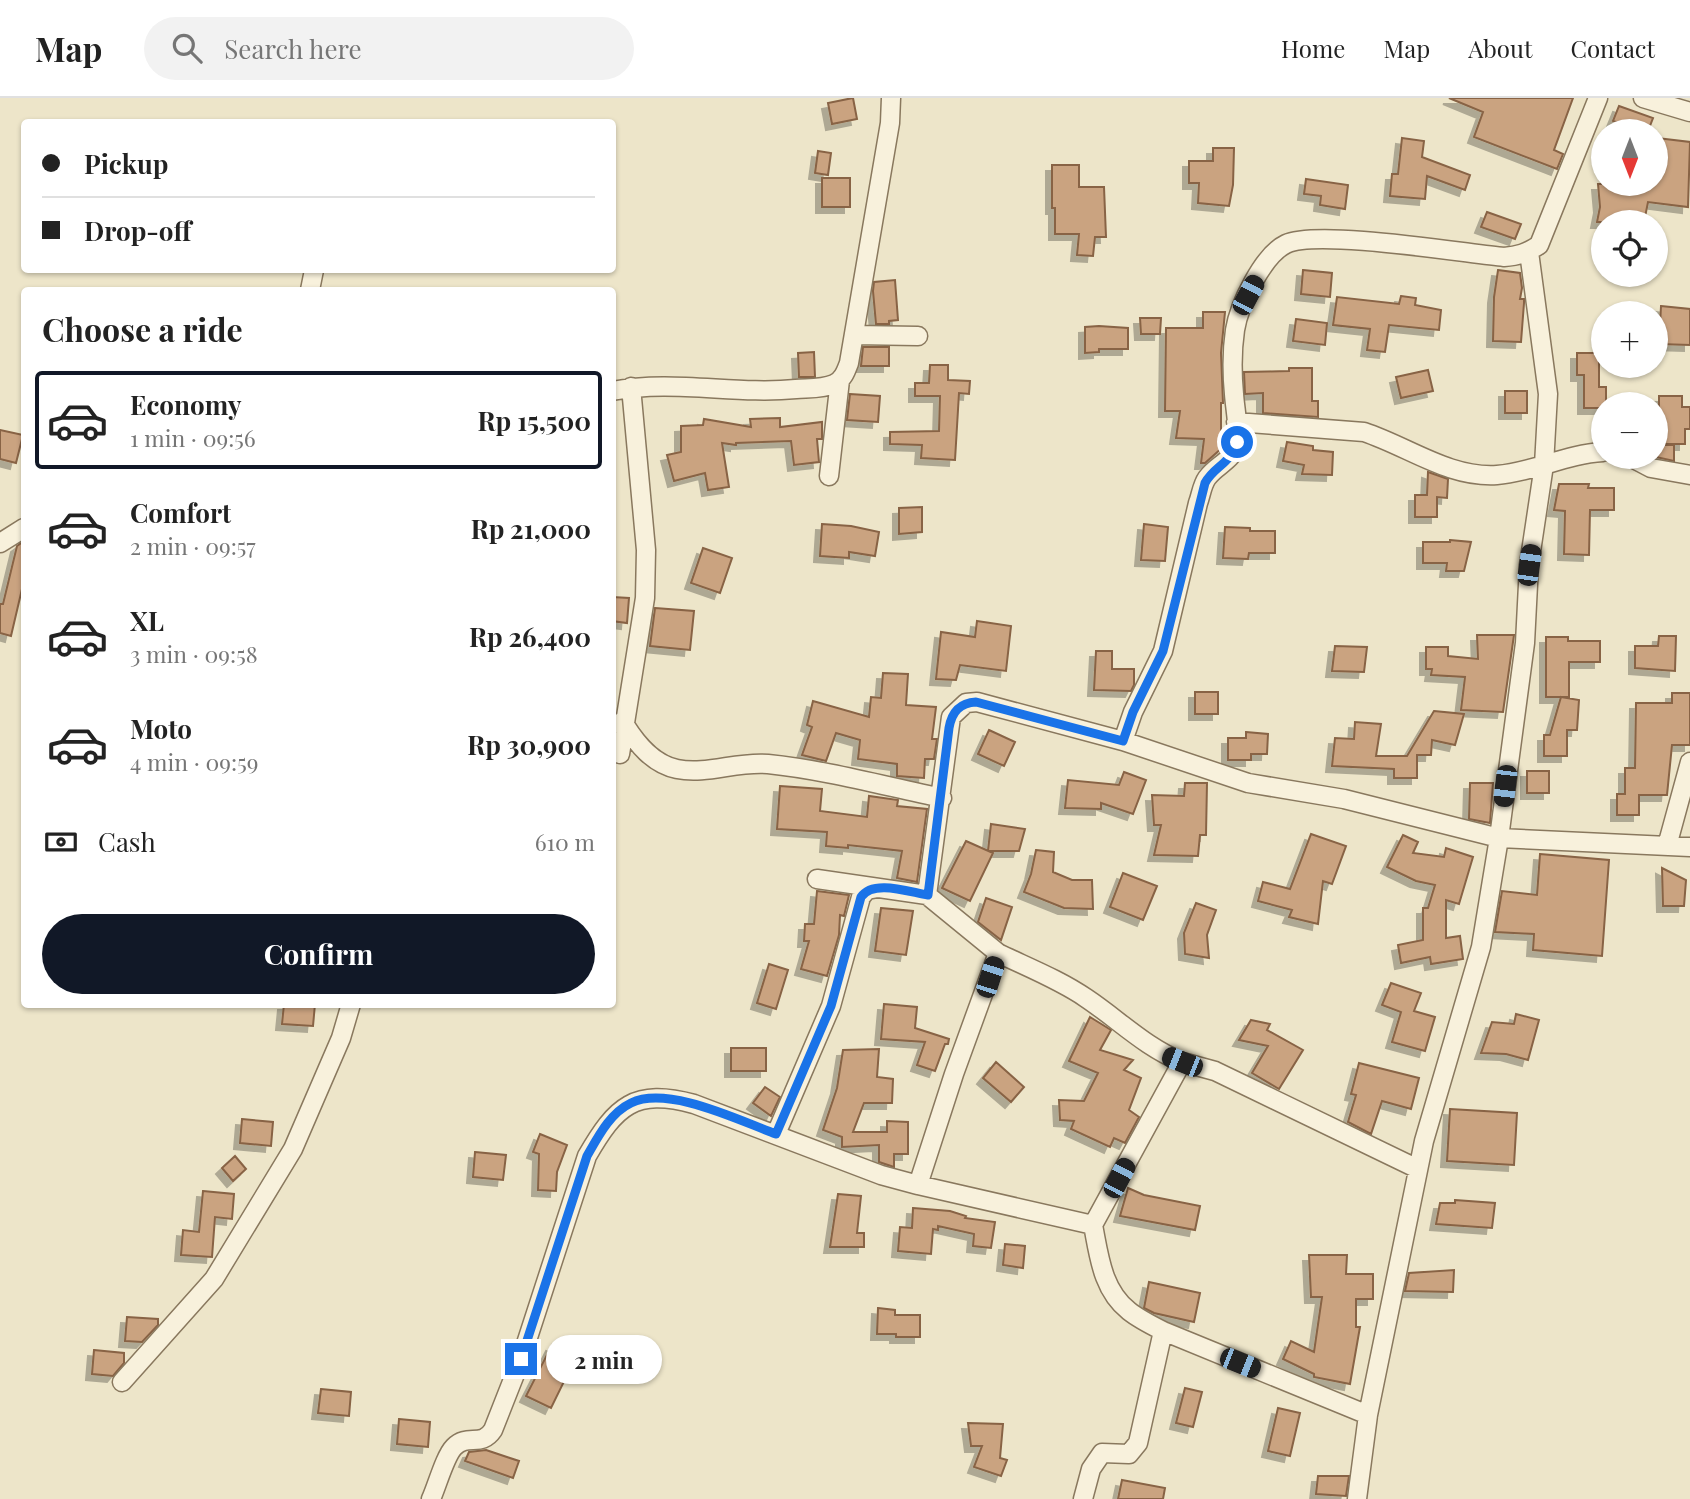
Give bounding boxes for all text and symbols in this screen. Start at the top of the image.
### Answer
search box [144,17,634,80]
text: Map [35,26,102,70]
icon: search [168,29,206,67]
text: Search here [224,31,362,66]
text: Home [1281,32,1345,64]
text: Map [1383,32,1430,64]
text: About [1468,32,1532,64]
text: Contact [1570,32,1655,64]
north arrow [1591,119,1668,196]
map controls [1591,119,1668,469]
text: Pickup [84,146,168,181]
button: locate [1591,210,1668,287]
text: Drop-off [84,213,191,248]
car [1229,272,1268,318]
button: + [1591,301,1668,378]
text: Choose a ride [42,307,243,350]
text: Economy [130,387,241,422]
icon: car [46,389,109,452]
button: − [1591,392,1668,469]
text: Rp 15,500 [478,403,591,438]
text: 1 min · 09:56 [130,422,256,453]
route start [1221,426,1253,458]
text: Comfort [130,495,231,530]
icon: car [46,497,109,560]
text: Rp 21,000 [471,511,591,546]
text: 2 min · 09:57 [130,530,256,561]
car [1516,543,1543,587]
text: XL [130,603,164,638]
icon: car [46,605,109,668]
text: Rp 26,400 [469,619,591,654]
text: 3 min · 09:58 [130,638,258,669]
text: Moto [130,711,192,746]
icon: car [46,713,109,776]
text: Rp 30,900 [467,727,591,762]
text: 4 min · 09:59 [130,746,258,777]
car [1493,764,1518,808]
icon: cash [42,823,80,861]
text: Cash [98,824,156,859]
text: 610 m [535,826,595,857]
button: Confirm [42,914,595,994]
car [974,954,1007,1000]
car [1159,1044,1206,1080]
car [1100,1155,1139,1201]
callout: 2 min [546,1334,661,1384]
route end [505,1343,537,1375]
text: 2 min [574,1344,634,1375]
car [1217,1345,1264,1381]

